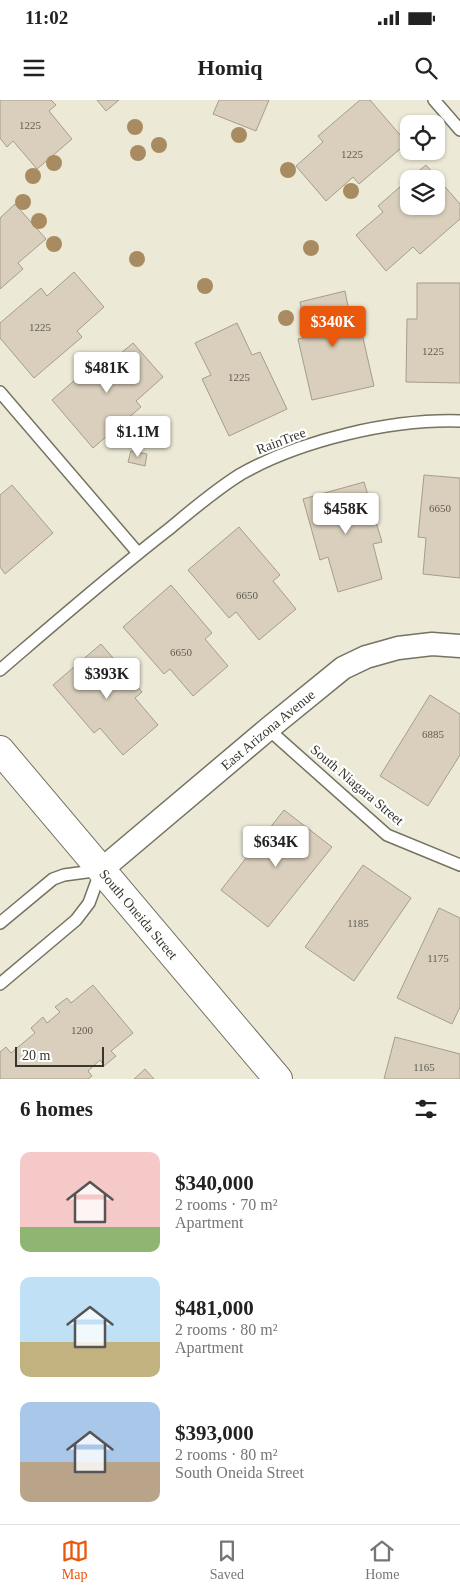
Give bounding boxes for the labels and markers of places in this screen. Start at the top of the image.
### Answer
pin: $340K [298,306,368,348]
pin: $481K [72,352,142,394]
pin: $1.1M [103,416,173,458]
pin: $458K [311,492,381,535]
pin: $393K [72,658,142,700]
pin: $634K [241,826,311,868]

